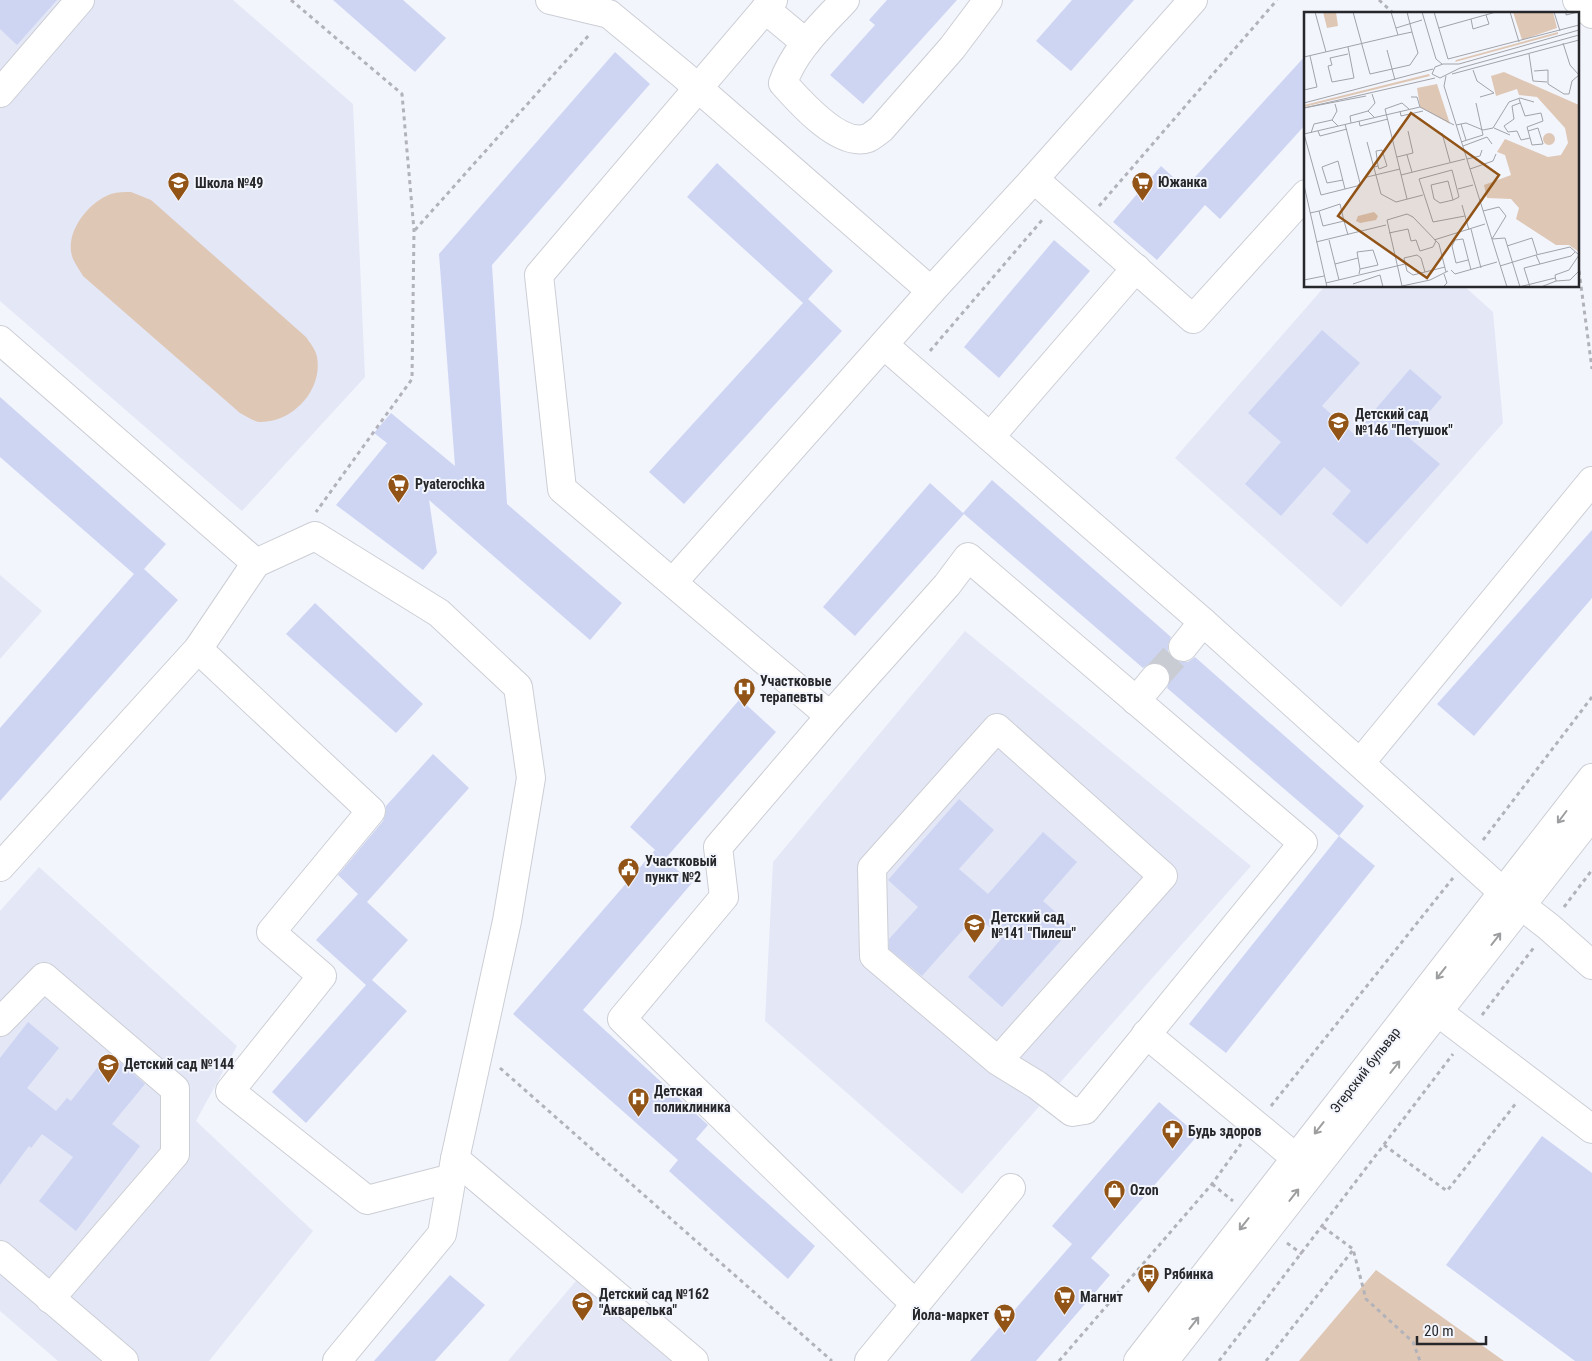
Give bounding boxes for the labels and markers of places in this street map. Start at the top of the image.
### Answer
supermarket icon: Южанка [1130,170,1154,201]
school or university icon: Школа №49 [167,171,191,202]
place label: Южанка [1158,174,1208,190]
place label: Школа №49 [195,175,263,191]
place label: Детский сад №146 "Петушок" [1355,406,1453,438]
school or university icon: Детский сад №146 "Петушок" [1327,410,1351,441]
supermarket icon: Pyaterochka [387,472,411,503]
place label: Pyaterochka [415,476,485,492]
place label: Участковые терапевты [760,673,832,705]
hospital icon: Участковые терапевты [732,677,756,708]
place label: Участковый пункт №2 [645,853,717,885]
public building icon: Участковый пункт №2 [617,857,641,888]
place label: Детский сад №141 "Пилеш" [991,909,1077,941]
school or university icon: Детский сад №141 "Пилеш" [963,913,987,944]
school or university icon: Детский сад №144 [96,1052,120,1083]
place label: Детский сад №144 [124,1056,234,1072]
place label: Детская поликлиника [654,1083,731,1115]
hospital icon: Детская поликлиника [626,1087,650,1118]
pharmacy icon: Будь здоров [1160,1119,1184,1150]
place label: Будь здоров [1188,1123,1262,1139]
shop icon: Ozon [1102,1178,1126,1209]
place label: Ozon [1130,1182,1159,1198]
bus stop icon: Рябинка [1136,1262,1160,1293]
place label: Рябинка [1164,1266,1214,1282]
supermarket icon: Магнит [1052,1285,1076,1316]
place label: Детский сад №162 "Акварелька" [599,1286,709,1318]
place label: Магнит [1080,1289,1123,1305]
school or university icon: Детский сад №162 "Акварелька" [571,1290,595,1321]
supermarket icon: Йола-маркет [993,1303,1017,1334]
place label: Йола-маркет [912,1307,990,1323]

